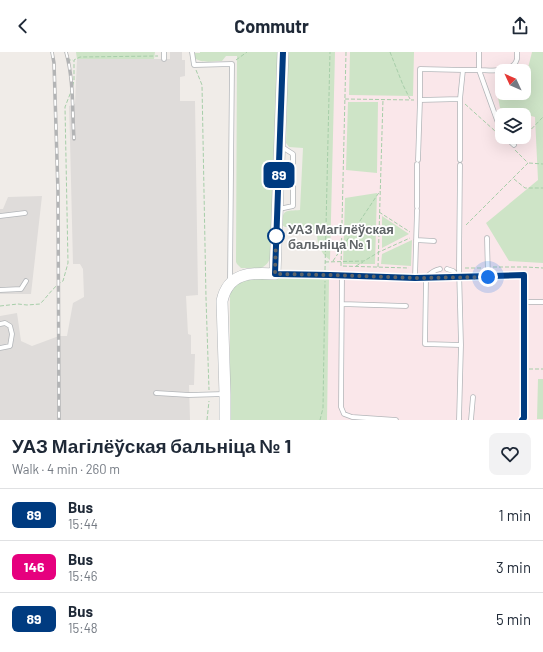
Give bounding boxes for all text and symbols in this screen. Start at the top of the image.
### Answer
icon: back [12,15,34,37]
text: Commutr [234,15,309,37]
icon: share [509,15,531,37]
north arrow [495,64,531,100]
map controls [495,64,531,144]
button: layers [495,108,531,144]
line badge: 89 [261,162,297,188]
text: 89 [271,166,287,183]
place label: УАЗ Магілёўская бальніца № 1 [288,221,394,252]
marker: УАЗ Магілёўская бальніца № 1 [267,227,285,245]
your location [478,267,498,287]
button: heart [489,433,531,475]
text: УАЗ Магілёўская бальніца № 1 [12,434,291,457]
text: Walk · 4 min · 260 m [12,461,120,477]
text: Bus [68,498,93,516]
text: 89 [26,506,42,523]
text: 1 min [498,506,531,524]
text: 15:44 [68,516,98,532]
text: Bus [68,550,93,568]
text: 146 [24,558,44,575]
text: 3 min [496,558,531,576]
text: 15:46 [68,568,98,584]
text: Bus [68,602,93,620]
text: 89 [26,610,42,627]
text: 5 min [496,610,531,628]
text: 15:48 [68,620,98,636]

